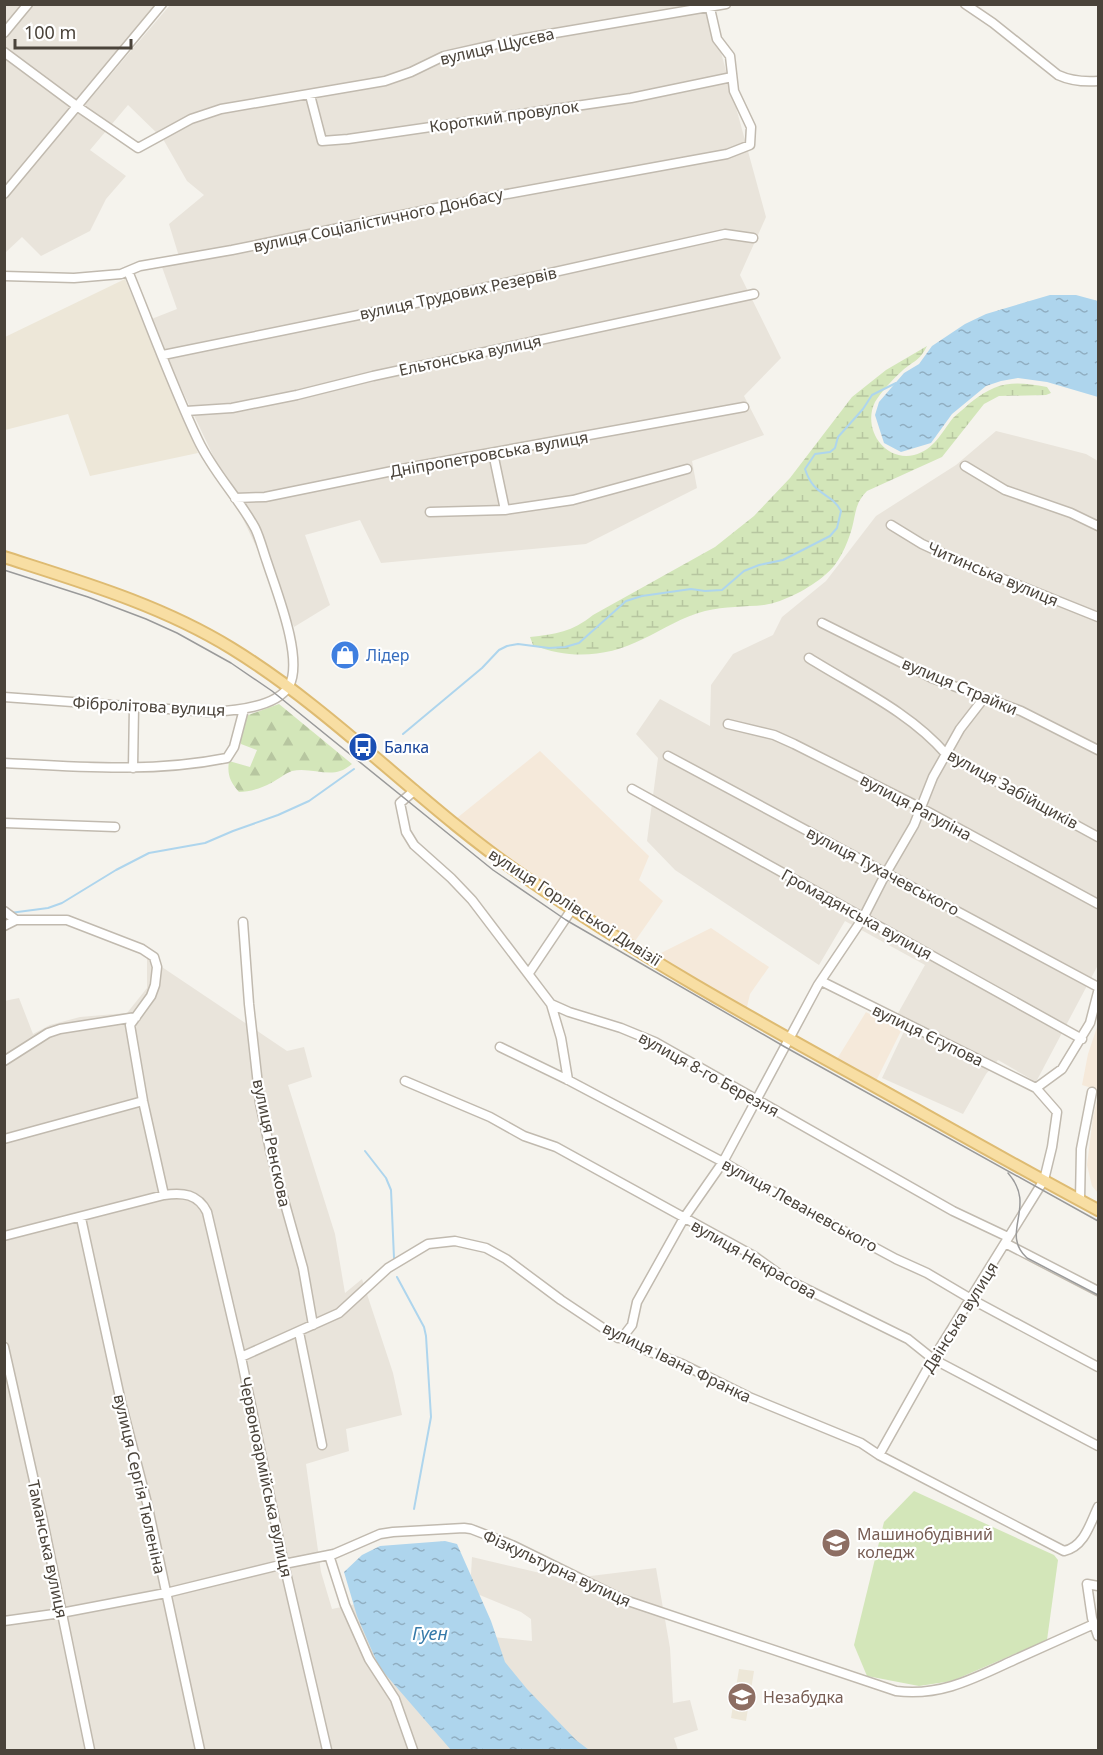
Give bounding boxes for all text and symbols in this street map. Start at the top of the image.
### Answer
scale bar [15,12,130,50]
text: 100 m [24,20,76,44]
street label: вулиця Щусєва [438,22,556,70]
street label: Короткий провулок [428,95,581,137]
street label: вулиця Соціалістичного Донбасу [251,183,506,257]
street label: вулиця Трудових Резервів [357,261,559,325]
street label: Ельтонська вулиця [397,329,543,381]
street label: Дніпропетровська вулиця [388,426,590,482]
street label: Читинська вулиця [924,536,1062,612]
shop icon: Лідер [329,639,361,671]
place label: Лідер [366,644,410,666]
street label: вулиця Страйки [899,652,1021,720]
street label: Фібролітова вулиця [72,691,226,721]
bus stop icon: Балка [347,731,379,763]
place label: Балка [384,736,429,758]
street label: вулиця Забійщиків [944,744,1082,834]
street label: вулиця Рагуліна [856,768,976,846]
street label: вулиця Тухачевського [803,821,963,921]
street label: вулиця Горлівської Дивізії [485,843,665,971]
street label: Громадянська вулиця [778,863,936,965]
street label: вулиця Єгупова [869,999,987,1071]
street label: вулиця 8-го Березня [635,1026,783,1122]
street label: вулиця Ренскова [248,1077,296,1209]
street label: вулиця Леваневського [718,1153,882,1257]
street label: вулиця Некрасова [687,1214,821,1304]
street label: Двінська вулиця [917,1257,1003,1377]
street label: вулиця Івана Франка [599,1316,755,1408]
street label: Червоноармійська вулиця [234,1375,298,1579]
street label: вулиця Сергія Тюленіна [109,1392,171,1576]
street label: Таманська вулиця [23,1478,73,1620]
place label: Машинобудівний коледж [857,1523,993,1563]
street label: Фізкультурна вулиця [479,1524,635,1612]
school or university icon: Машинобудівний коледж [820,1527,852,1559]
water label: Гуен [412,1621,448,1645]
school or university icon: Незабудка [726,1681,758,1713]
place label: Незабудка [763,1686,844,1708]

